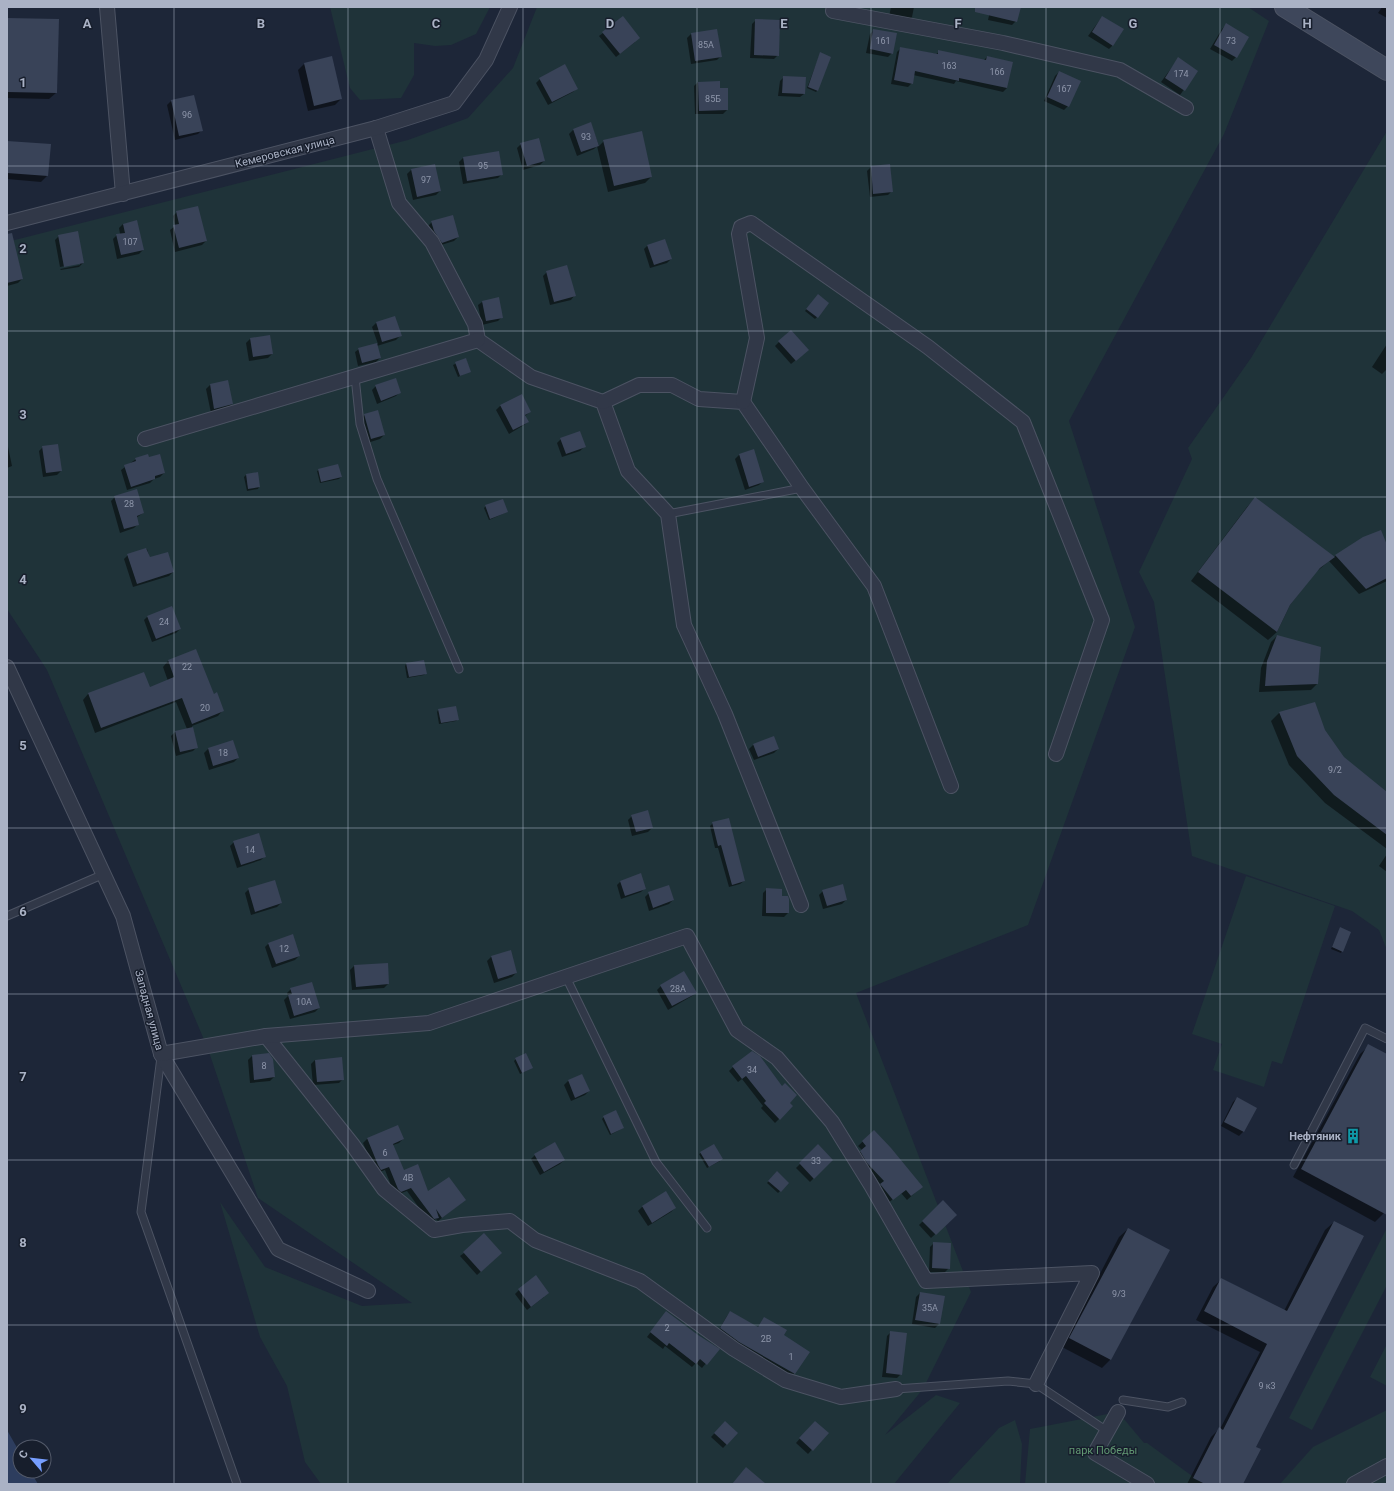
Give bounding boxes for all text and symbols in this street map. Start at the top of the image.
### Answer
text: A [83,16,92,31]
text: B [257,16,265,31]
text: C [432,16,441,31]
text: D [606,16,614,31]
text: E [780,16,788,31]
text: F [954,16,962,31]
text: G [1129,16,1138,31]
text: H [1302,16,1312,31]
house number: 161 [875,36,891,46]
house number: 73 [1226,36,1236,46]
house number: 85А [698,40,714,50]
house number: 163 [941,61,957,71]
house number: 166 [989,67,1005,77]
house number: 174 [1173,69,1189,79]
text: 1 [19,75,27,90]
house number: 167 [1056,84,1072,94]
house number: 85Б [705,94,721,104]
house number: 96 [182,110,192,120]
house number: 93 [581,132,591,142]
street label: Кемеровская улица [234,133,336,171]
house number: 95 [478,161,488,171]
house number: 97 [421,175,431,185]
house number: 107 [122,237,138,247]
text: 2 [19,241,27,256]
text: 3 [19,407,27,422]
house number: 28 [124,499,134,509]
text: 4 [19,572,27,587]
house number: 24 [159,617,169,627]
house number: 22 [182,662,192,672]
house number: 20 [200,703,210,713]
text: 5 [19,738,27,753]
house number: 18 [218,748,228,758]
house number: 9/2 [1328,765,1342,775]
house number: 14 [245,845,255,855]
text: 6 [19,904,27,919]
house number: 12 [279,944,289,954]
street label: Западная улица [132,968,166,1052]
house number: 28А [670,984,686,994]
house number: 10А [296,997,312,1007]
house number: 8 [261,1061,267,1071]
house number: 34 [747,1065,757,1075]
text: 7 [19,1069,27,1084]
building icon: Нефтяник [1344,1127,1362,1145]
place label: Нефтяник [1289,1130,1342,1143]
house number: 6 [382,1148,388,1158]
house number: 33 [811,1156,821,1166]
house number: 4В [403,1173,414,1183]
text: 8 [19,1235,27,1250]
house number: 9/3 [1112,1289,1126,1299]
house number: 35А [922,1303,938,1313]
house number: 2 [664,1323,670,1333]
house number: 2В [761,1334,772,1344]
house number: 1 [788,1352,794,1362]
house number: 9 к3 [1258,1381,1276,1391]
text: 9 [19,1401,27,1416]
north arrow [12,1439,52,1479]
park label: парк Победы [1069,1444,1137,1457]
text: С [16,1448,31,1461]

